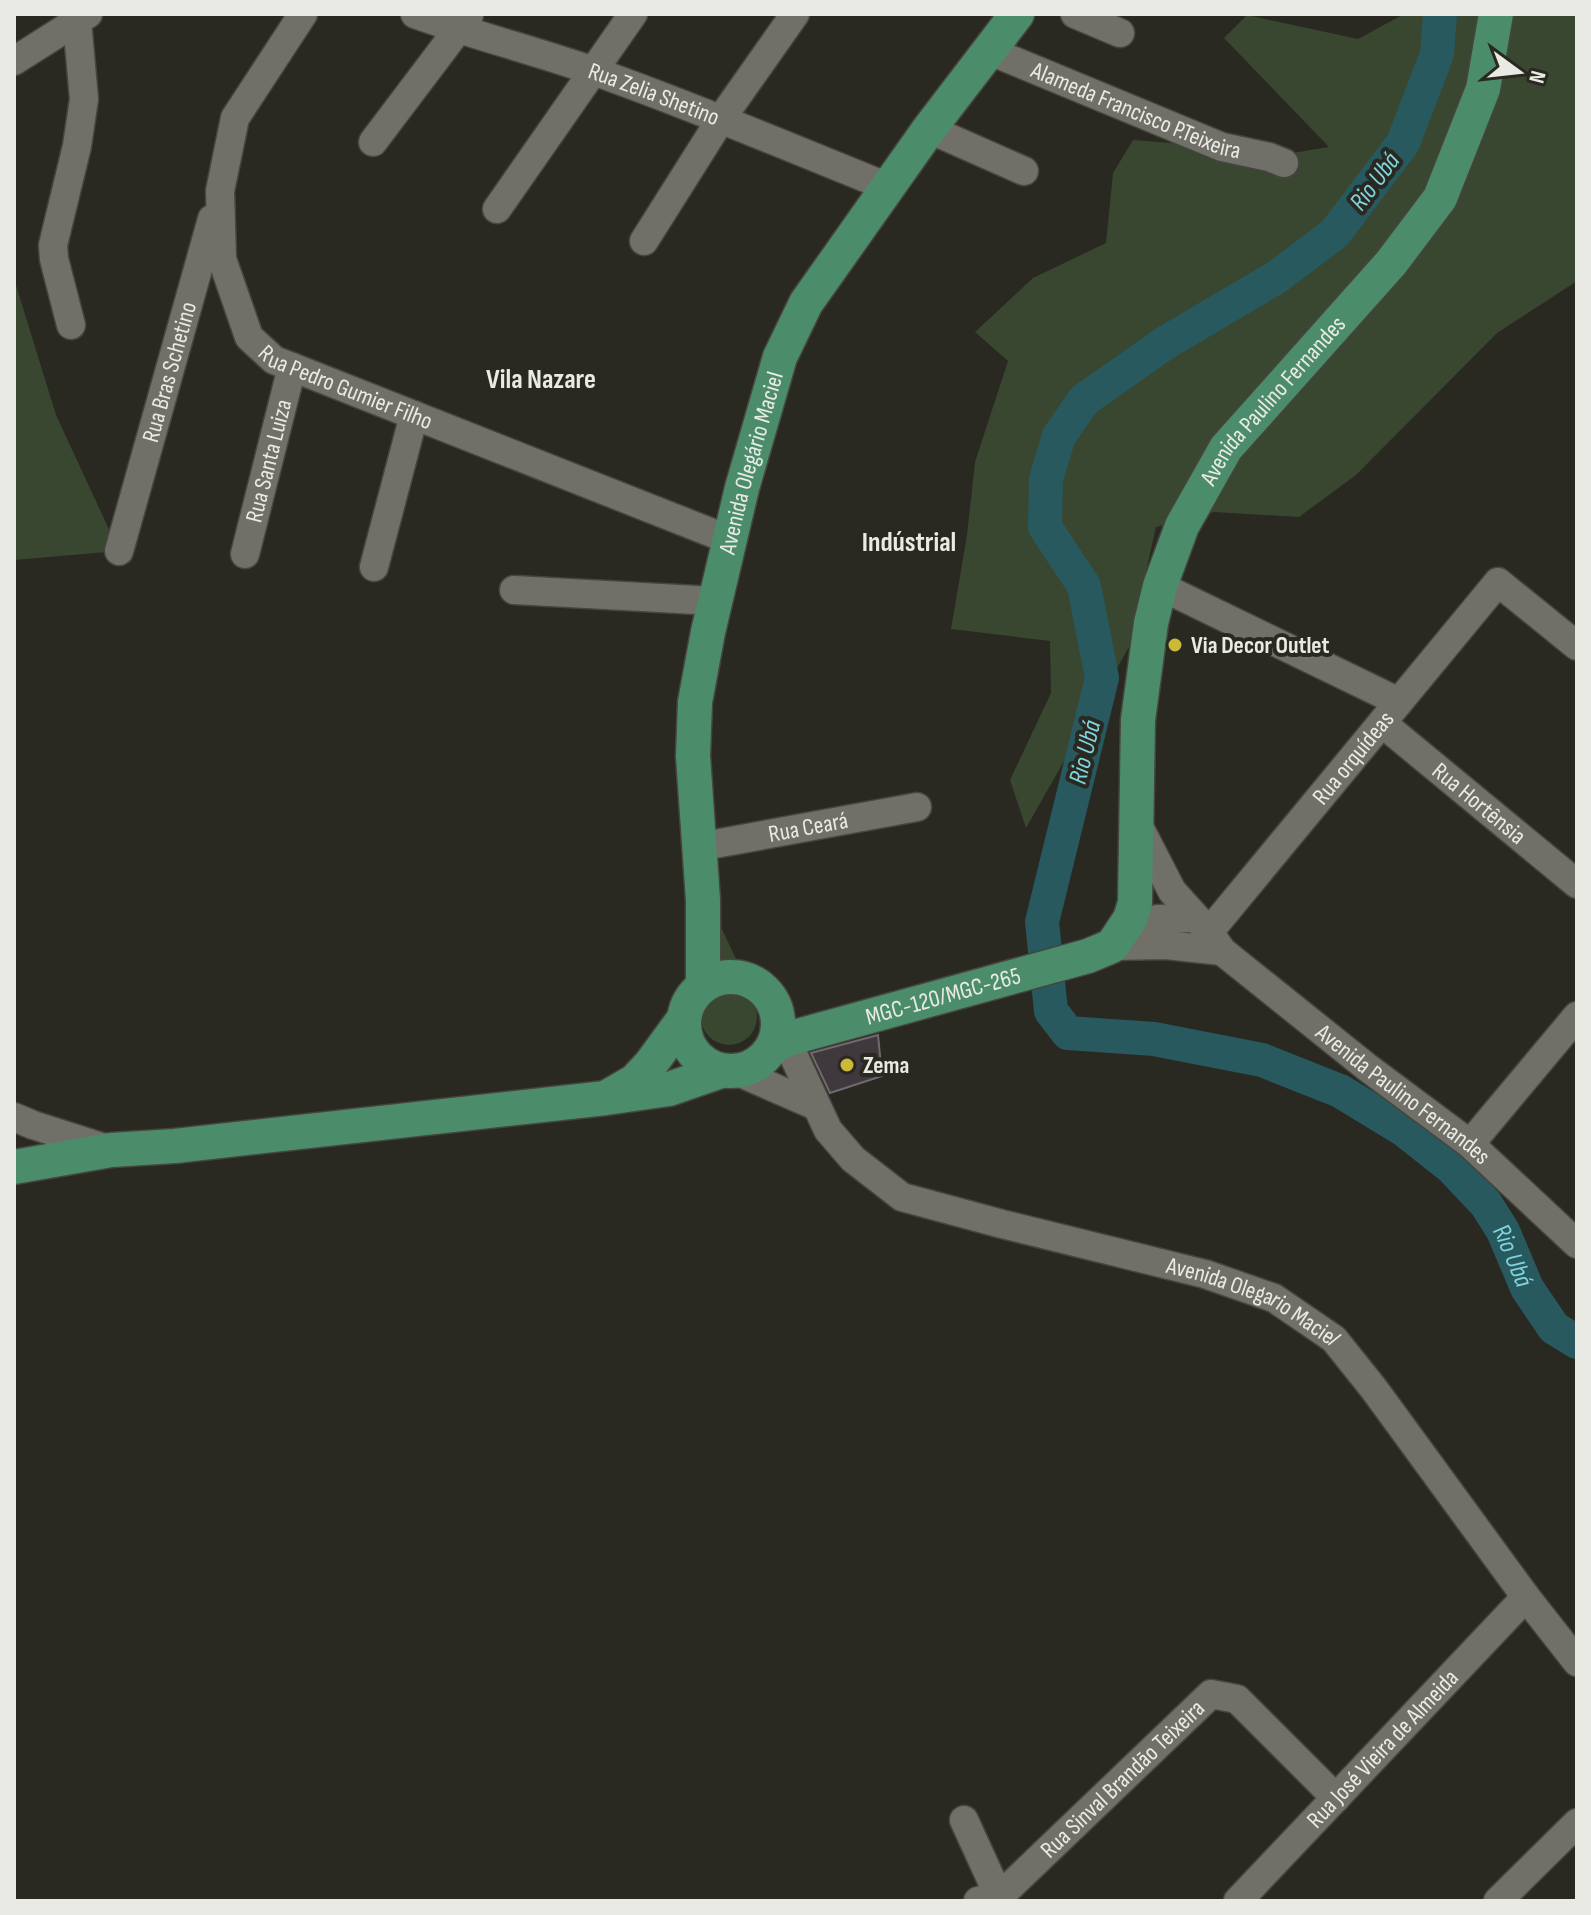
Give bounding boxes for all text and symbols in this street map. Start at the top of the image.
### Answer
north arrow [1479,32,1559,112]
street label: Alameda Francisco P.Teixeira [1026,55,1243,166]
street label: Rua Zelia Shetino [584,56,724,132]
text: N [1522,68,1551,86]
water label: Rio Ubá [1343,146,1407,217]
street label: Rua Bras Schetino [136,298,203,446]
street label: Avenida Paulino Fernandes [1193,310,1352,491]
street label: Rua Pedro Gumier Filho [252,339,437,436]
district label: Vila Nazare [486,363,596,396]
street label: Avenida Olegário Maciel [713,368,790,558]
street label: Rua Santa Luiza [239,396,298,526]
district label: Indústrial [862,526,956,559]
place label: Via Decor Outlet [1191,631,1330,660]
marker: Via Decor Outlet [1166,636,1184,654]
street label: Rua orquídeas [1306,705,1400,811]
water label: Rio Ubá [1063,717,1108,788]
street label: Rua Hortênsia [1426,756,1532,851]
street label: Rua Ceará [766,806,850,849]
street label: MGC-120/MGC-265 [862,961,1024,1032]
street label: Avenida Paulino Fernandes [1309,1017,1496,1171]
place label: Zema [863,1051,909,1080]
marker: Zema [838,1056,856,1074]
water label: Rio Ubá [1485,1218,1539,1292]
street label: Avenida Olegario Maciel [1163,1251,1347,1351]
street label: Rua José Vieira de Almeida [1301,1664,1465,1834]
street label: Rua Sinval Brandão Teixeira [1035,1694,1211,1864]

